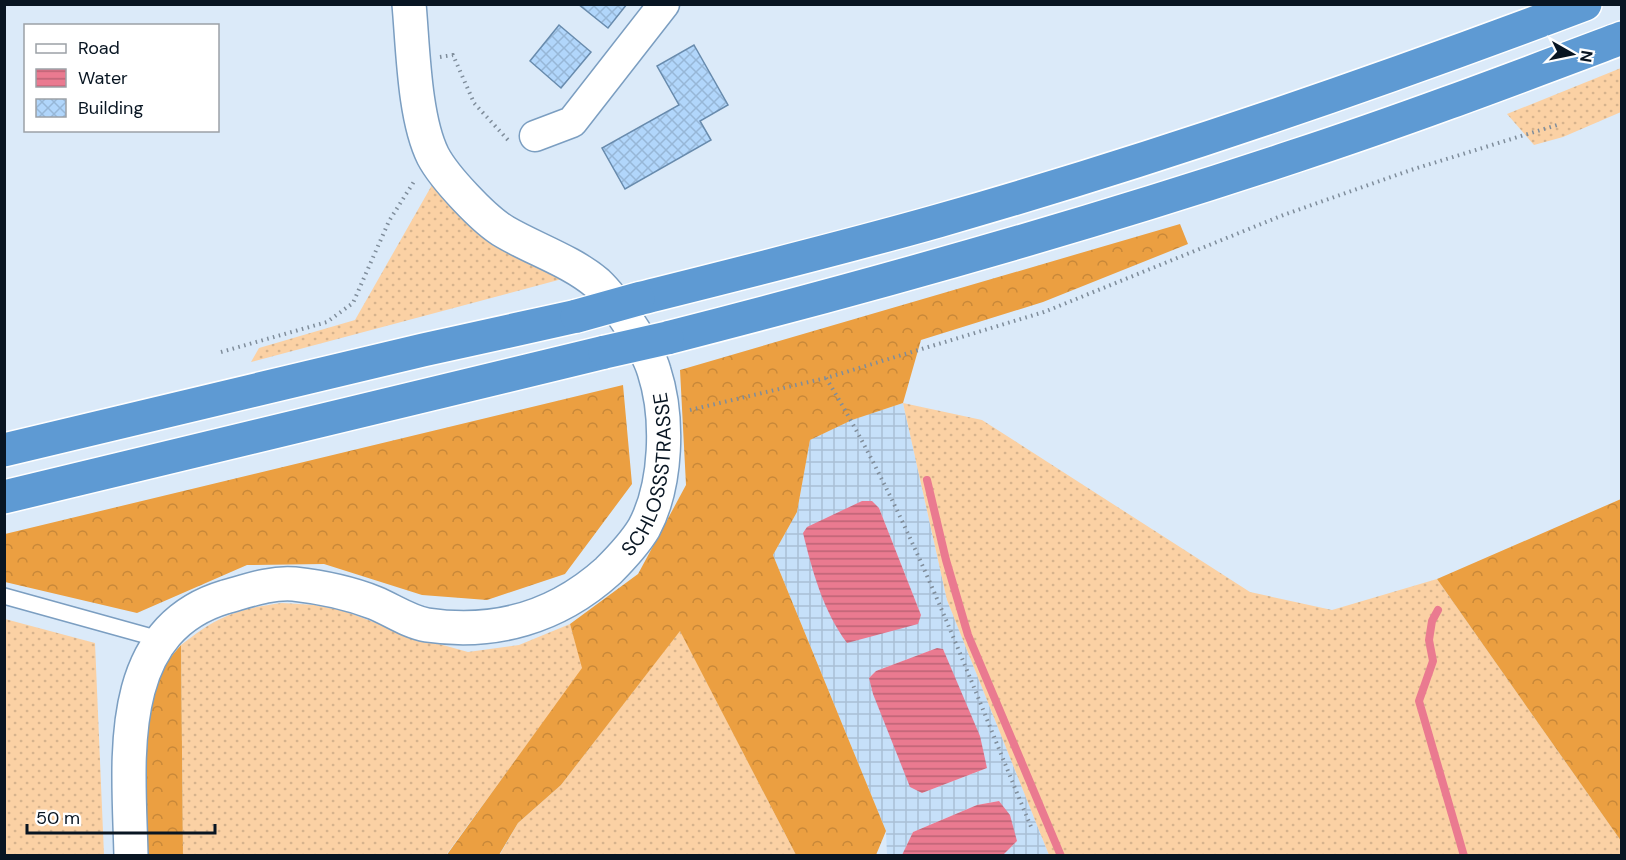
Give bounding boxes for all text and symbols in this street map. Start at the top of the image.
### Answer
legend [24,24,219,132]
north arrow [1542,24,1602,84]
text: Road [78,36,120,60]
text: N [1575,49,1598,64]
text: Water [78,66,128,90]
text: Building [78,96,143,120]
street label: SCHLOSSSTRASSE [615,391,677,561]
scale bar [27,797,214,835]
text: 50 m [36,806,80,830]

